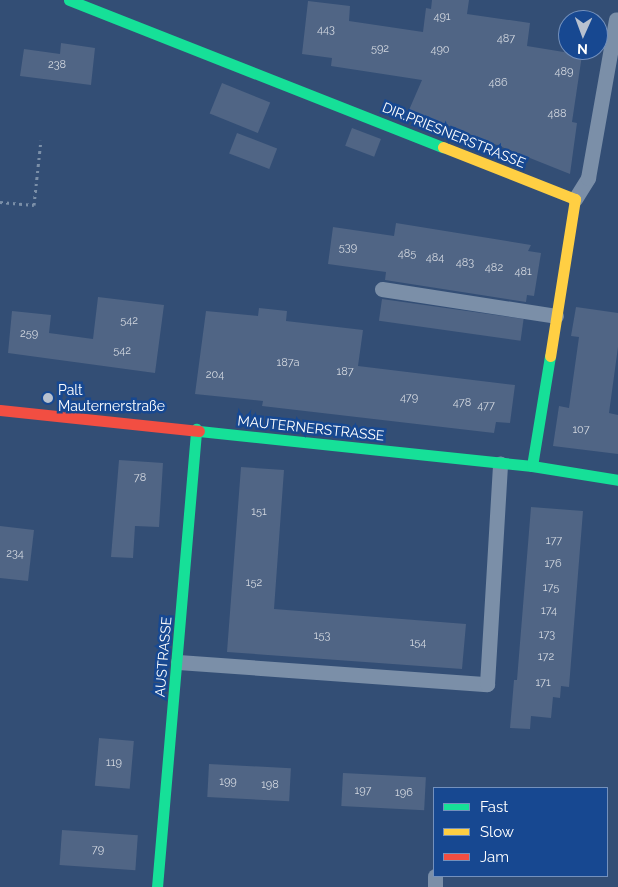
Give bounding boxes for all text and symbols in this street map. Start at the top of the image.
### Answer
house number: 491 [433,10,451,24]
north arrow [558,10,608,60]
house number: 443 [317,23,335,37]
house number: 487 [497,32,515,46]
text: N [577,41,588,57]
house number: 592 [371,42,389,56]
house number: 490 [430,43,450,57]
house number: 238 [48,58,66,72]
house number: 489 [555,65,573,79]
house number: 486 [488,76,508,90]
street label: DIR.PRIESNERSTRASSE [380,99,528,171]
house number: 488 [547,107,567,121]
house number: 539 [339,241,357,255]
house number: 485 [398,247,416,261]
house number: 484 [426,251,444,265]
house number: 483 [456,256,474,270]
house number: 482 [485,261,503,275]
house number: 481 [514,265,532,279]
house number: 542 [120,314,138,328]
house number: 259 [20,327,38,341]
house number: 542 [113,344,131,358]
house number: 187a [276,356,300,370]
house number: 187 [336,365,354,379]
house number: 204 [206,368,224,382]
place label: Palt Mauternerstraße [58,382,165,414]
house number: 479 [400,391,418,405]
marker: Palt Mauternerstraße [42,392,54,404]
house number: 478 [453,396,471,410]
house number: 477 [477,399,495,413]
street label: MAUTERNERSTRASSE [237,412,385,444]
house number: 107 [572,423,590,437]
house number: 78 [134,471,146,485]
house number: 151 [251,505,267,519]
house number: 177 [546,534,562,548]
house number: 234 [6,547,24,561]
house number: 176 [544,557,562,571]
house number: 152 [246,576,262,590]
house number: 175 [543,581,559,595]
house number: 174 [541,604,557,618]
street label: AUSTRASSE [151,616,175,698]
house number: 173 [539,628,555,642]
house number: 153 [314,629,330,643]
house number: 154 [410,636,426,650]
house number: 172 [538,650,554,664]
house number: 171 [535,676,551,690]
house number: 119 [106,756,122,770]
house number: 199 [219,775,237,789]
house number: 198 [261,778,279,792]
house number: 197 [355,784,371,798]
house number: 196 [395,786,413,800]
legend [433,787,608,877]
text: Fast [480,798,508,816]
text: Slow [480,823,514,841]
house number: 79 [92,843,104,857]
text: Jam [480,848,509,866]

